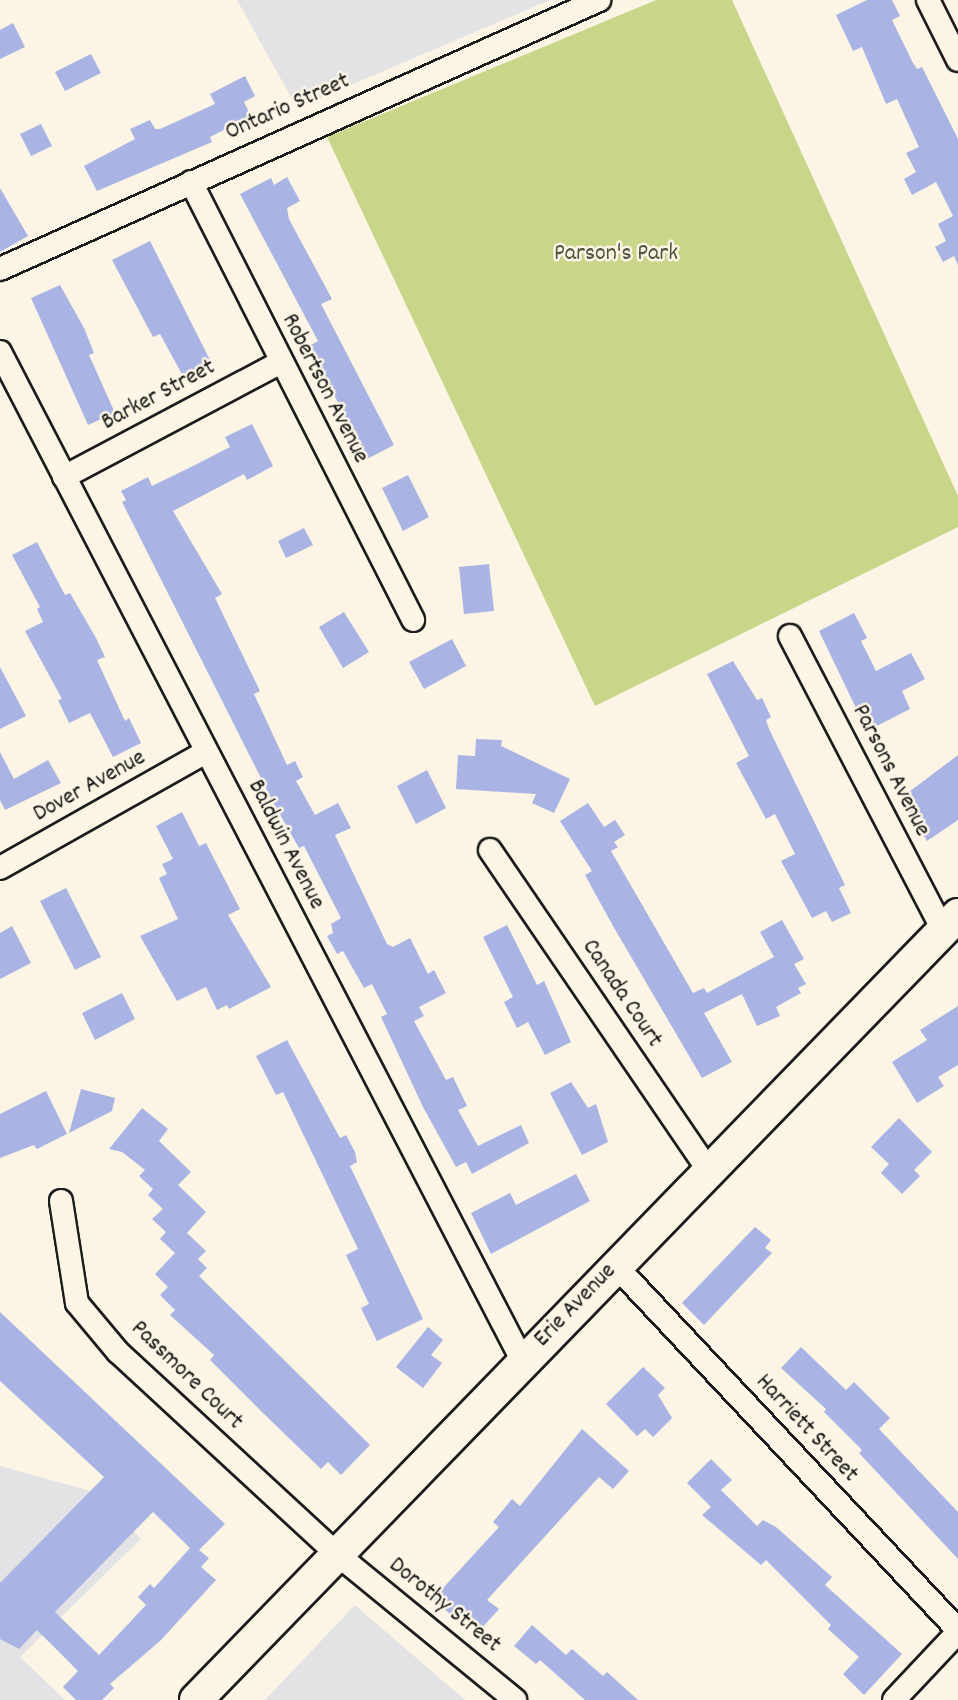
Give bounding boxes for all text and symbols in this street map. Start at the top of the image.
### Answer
street label: Ontario Street [221,68,355,148]
park label: Parson's Park [554,241,678,269]
street label: Robertson Avenue [274,309,374,469]
street label: Barker Street [97,354,221,438]
street label: Parsons Avenue [844,700,936,842]
street label: Dover Avenue [29,744,151,830]
street label: Baldwin Avenue [240,775,330,915]
street label: Canada Court [574,935,668,1053]
street label: Erie Avenue [529,1258,623,1354]
street label: Passmore Court [124,1315,248,1437]
street label: Harriett Street [748,1369,864,1489]
street label: Dorothy Street [382,1552,506,1660]

